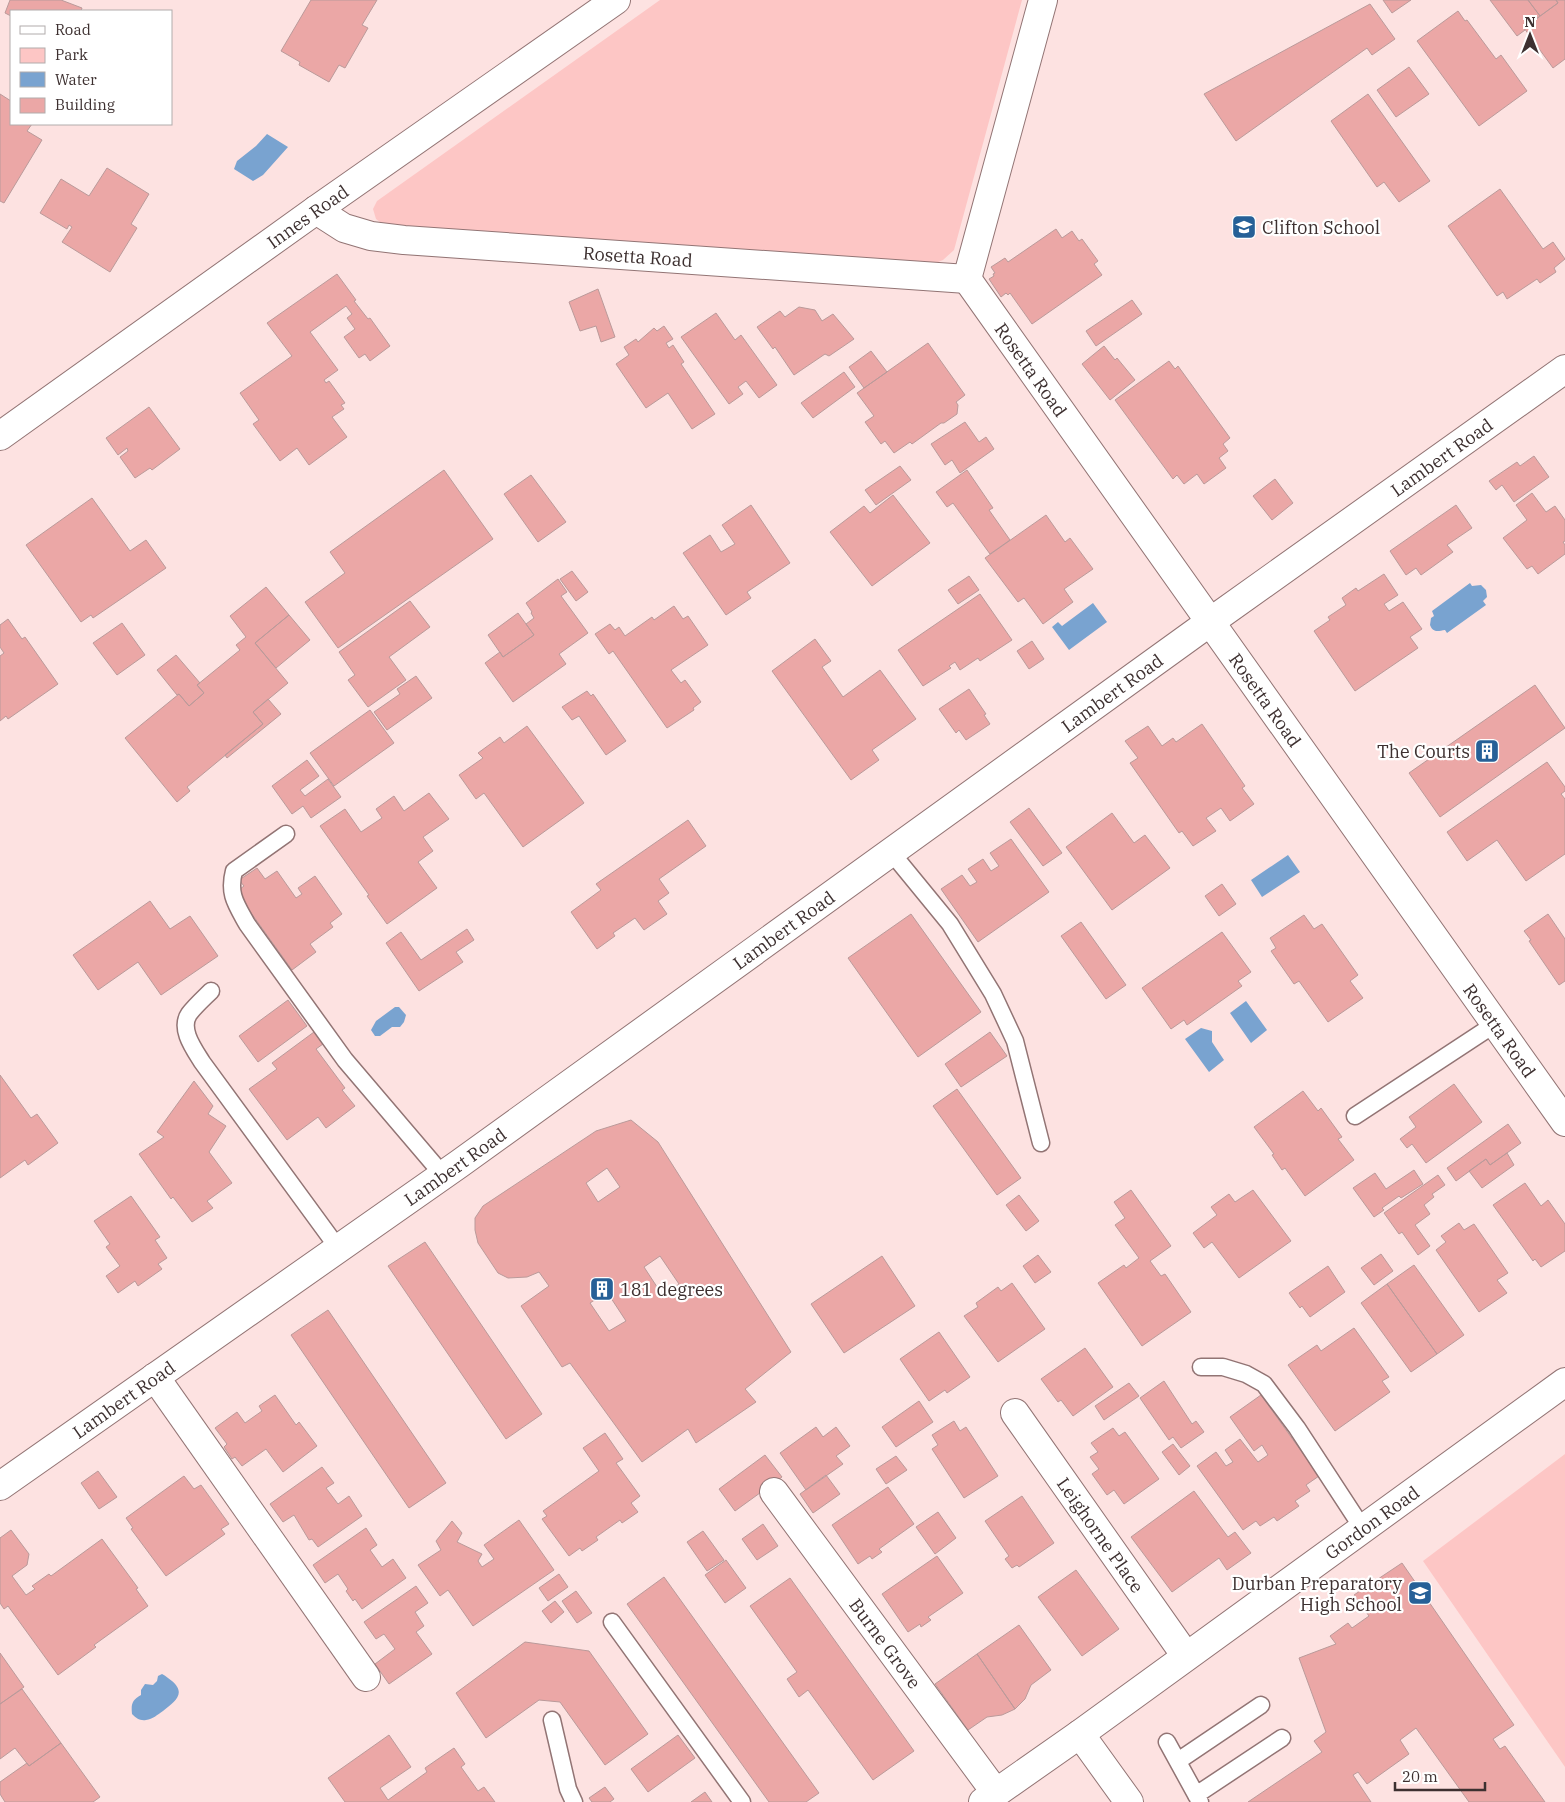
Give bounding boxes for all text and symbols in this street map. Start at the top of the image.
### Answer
legend [10,10,172,125]
north arrow [1505,10,1555,60]
text: N [1524,13,1536,31]
text: Road [55,20,91,39]
text: Park [55,45,88,64]
text: Water [55,70,97,89]
text: Building [55,95,115,114]
street label: Innes Road [262,179,353,253]
school or university icon: Clifton School [1231,214,1257,240]
place label: Clifton School [1262,216,1380,239]
street label: Rosetta Road [582,241,693,271]
street label: Rosetta Road [990,318,1072,421]
street label: Lambert Road [1386,413,1497,501]
street label: Lambert Road [1057,648,1167,737]
street label: Rosetta Road [1224,648,1307,751]
building icon: The Courts [1474,738,1500,764]
place label: The Courts [1377,740,1470,763]
street label: Lambert Road [728,885,839,974]
street label: Rosetta Road [1459,979,1541,1082]
street label: Lambert Road [399,1122,511,1211]
building icon: 181 degrees [589,1276,615,1302]
place label: 181 degrees [620,1278,723,1301]
street label: Lambert Road [68,1355,179,1443]
street label: Leighorne Place [1052,1473,1149,1597]
street label: Gordon Road [1320,1480,1423,1564]
place label: Durban Preparatory High School [1232,1572,1402,1616]
school or university icon: Durban Preparatory High School [1407,1580,1433,1606]
street label: Burne Grove [845,1594,926,1693]
scale bar [1395,1760,1485,1792]
text: 20 m [1402,1767,1438,1786]

